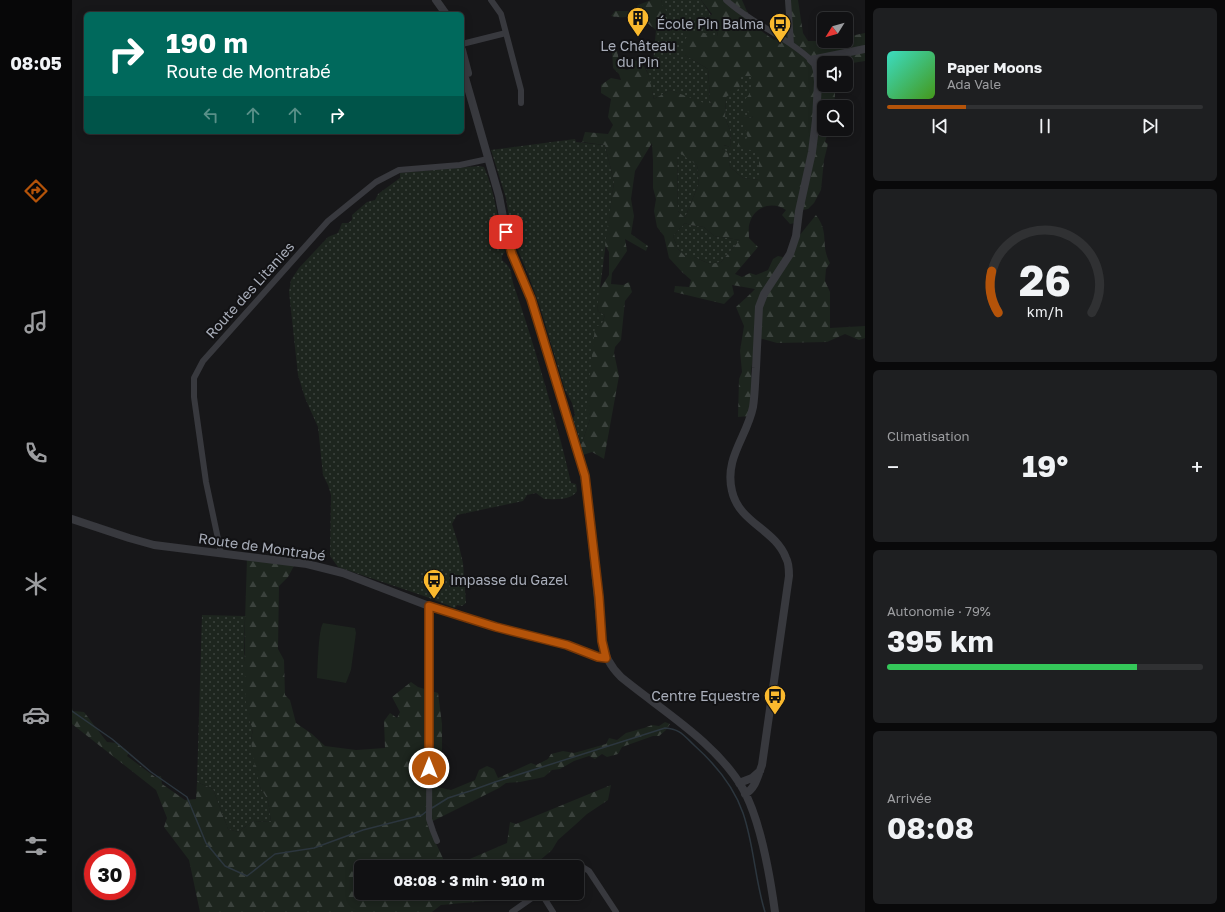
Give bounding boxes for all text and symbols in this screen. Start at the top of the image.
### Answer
building icon: Le Château du Pin [625,5,651,38]
bus stop icon: École Pin Balma [767,11,793,44]
north arrow [817,12,853,48]
map controls [817,12,853,136]
place label: École Pin Balma [657,15,764,32]
text: 190 m [166,26,248,59]
icon: right [100,28,152,80]
place label: Le Château du Pin [600,37,676,70]
text: 08:05 [10,52,62,74]
button: sound [817,56,853,92]
text: Paper Moons [947,58,1042,76]
text: Route de Montrabé [166,60,331,82]
text: Ada Vale [947,76,1001,92]
button: search [817,100,853,136]
icon: left [200,104,222,126]
icon: ahead [242,104,264,126]
icon: ahead [284,104,306,126]
icon: right [326,104,348,126]
icon: previous [929,115,951,137]
icon: pause [1034,115,1056,137]
icon: next [1139,115,1161,137]
icon: directions [22,177,50,205]
pin [489,215,523,249]
icon: arrive [495,221,517,243]
street label: Route des Litanies [202,238,298,342]
text: 26 [1019,255,1071,305]
text: km/h [1027,303,1063,320]
icon: music [22,308,50,336]
text: Climatisation [887,428,969,444]
icon: phone [22,439,50,467]
text: 19° [1022,448,1068,484]
text: − [887,453,899,480]
text: + [1191,453,1203,480]
street label: Route de Montrabé [197,529,327,564]
bus stop icon: Impasse du Gazel [421,567,447,600]
icon: climate [22,570,50,598]
place label: Impasse du Gazel [450,571,568,588]
text: Autonomie · 79% [887,603,991,619]
text: 395 km [887,623,994,659]
bus stop icon: Centre Equestre [762,683,788,716]
place label: Centre Equestre [651,687,760,704]
icon: car [22,701,50,729]
position arrow [408,747,450,789]
text: Arrivée [887,790,931,806]
text: 08:08 [887,810,974,846]
icon: filters [22,832,50,860]
speed limit sign: 30 [84,848,136,900]
text: 08:08 · 3 min · 910 m [393,871,545,889]

